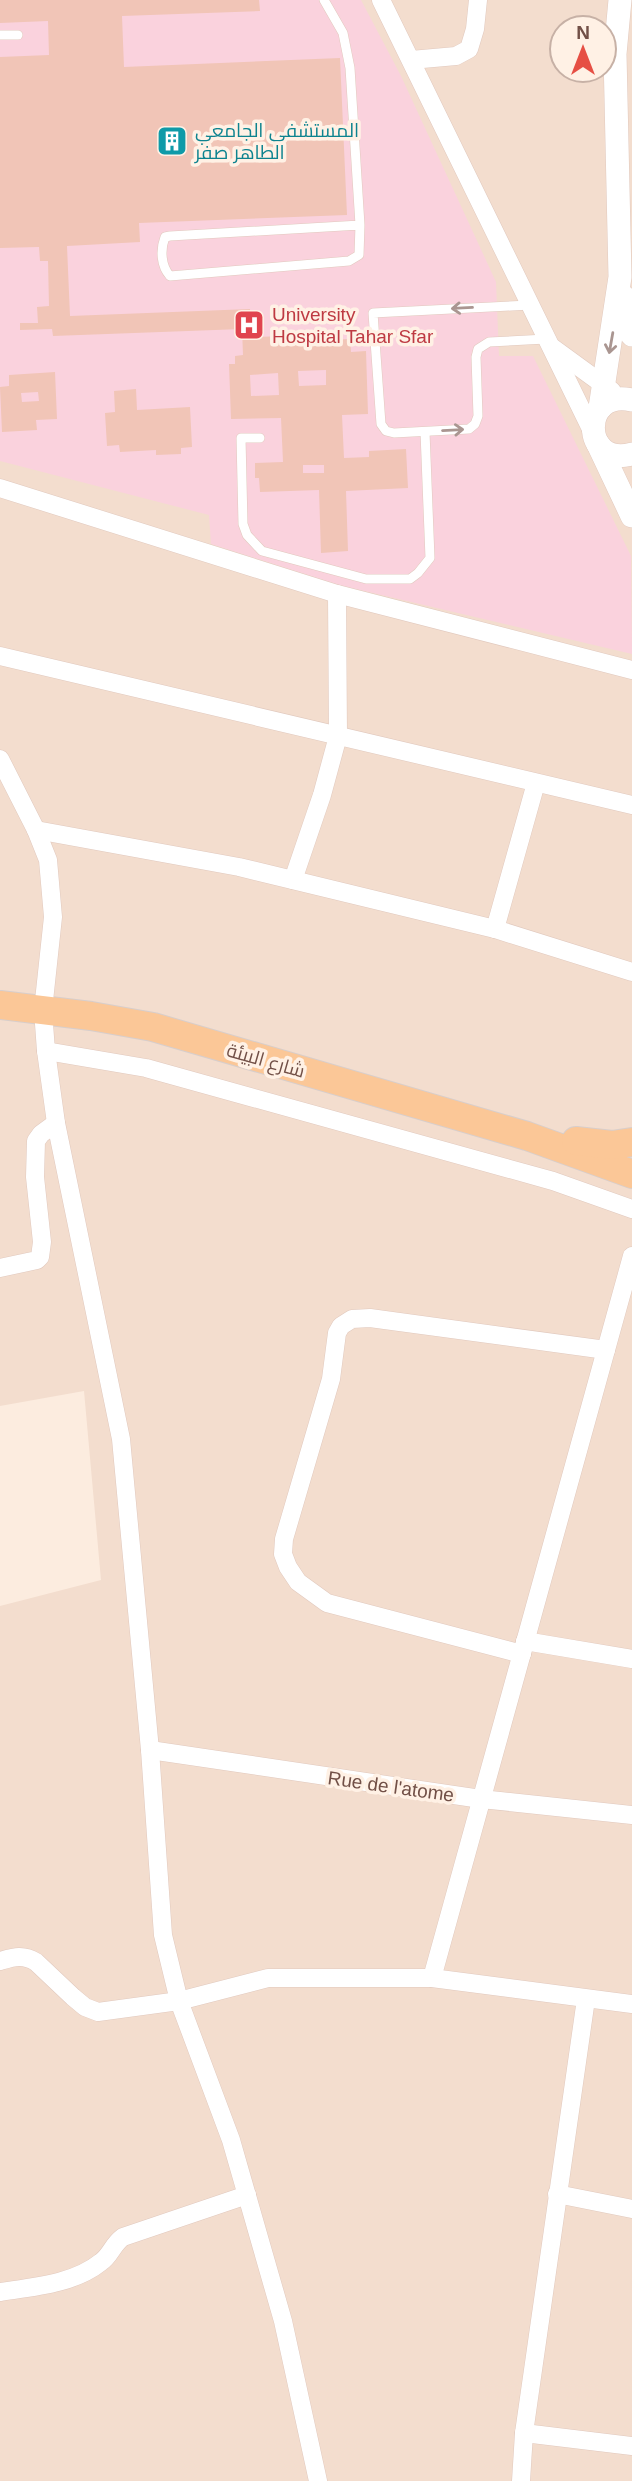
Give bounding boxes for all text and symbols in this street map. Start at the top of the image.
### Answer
north arrow [548,14,618,84]
text: N [576,22,590,43]
place label: المستشفى الجامعي الطاهر صفر [194,120,359,164]
building icon: المستشفى الجامعي الطاهر صفر [155,124,189,158]
one-way arrow [450,302,473,315]
place label: University Hospital Tahar Sfar [272,304,434,347]
hospital icon: University Hospital Tahar Sfar [232,308,266,342]
one-way arrow [604,331,617,354]
one-way arrow [442,424,465,437]
street label: شارع البيئة [224,1039,307,1085]
street label: Rue de l'atome [326,1767,455,1806]

